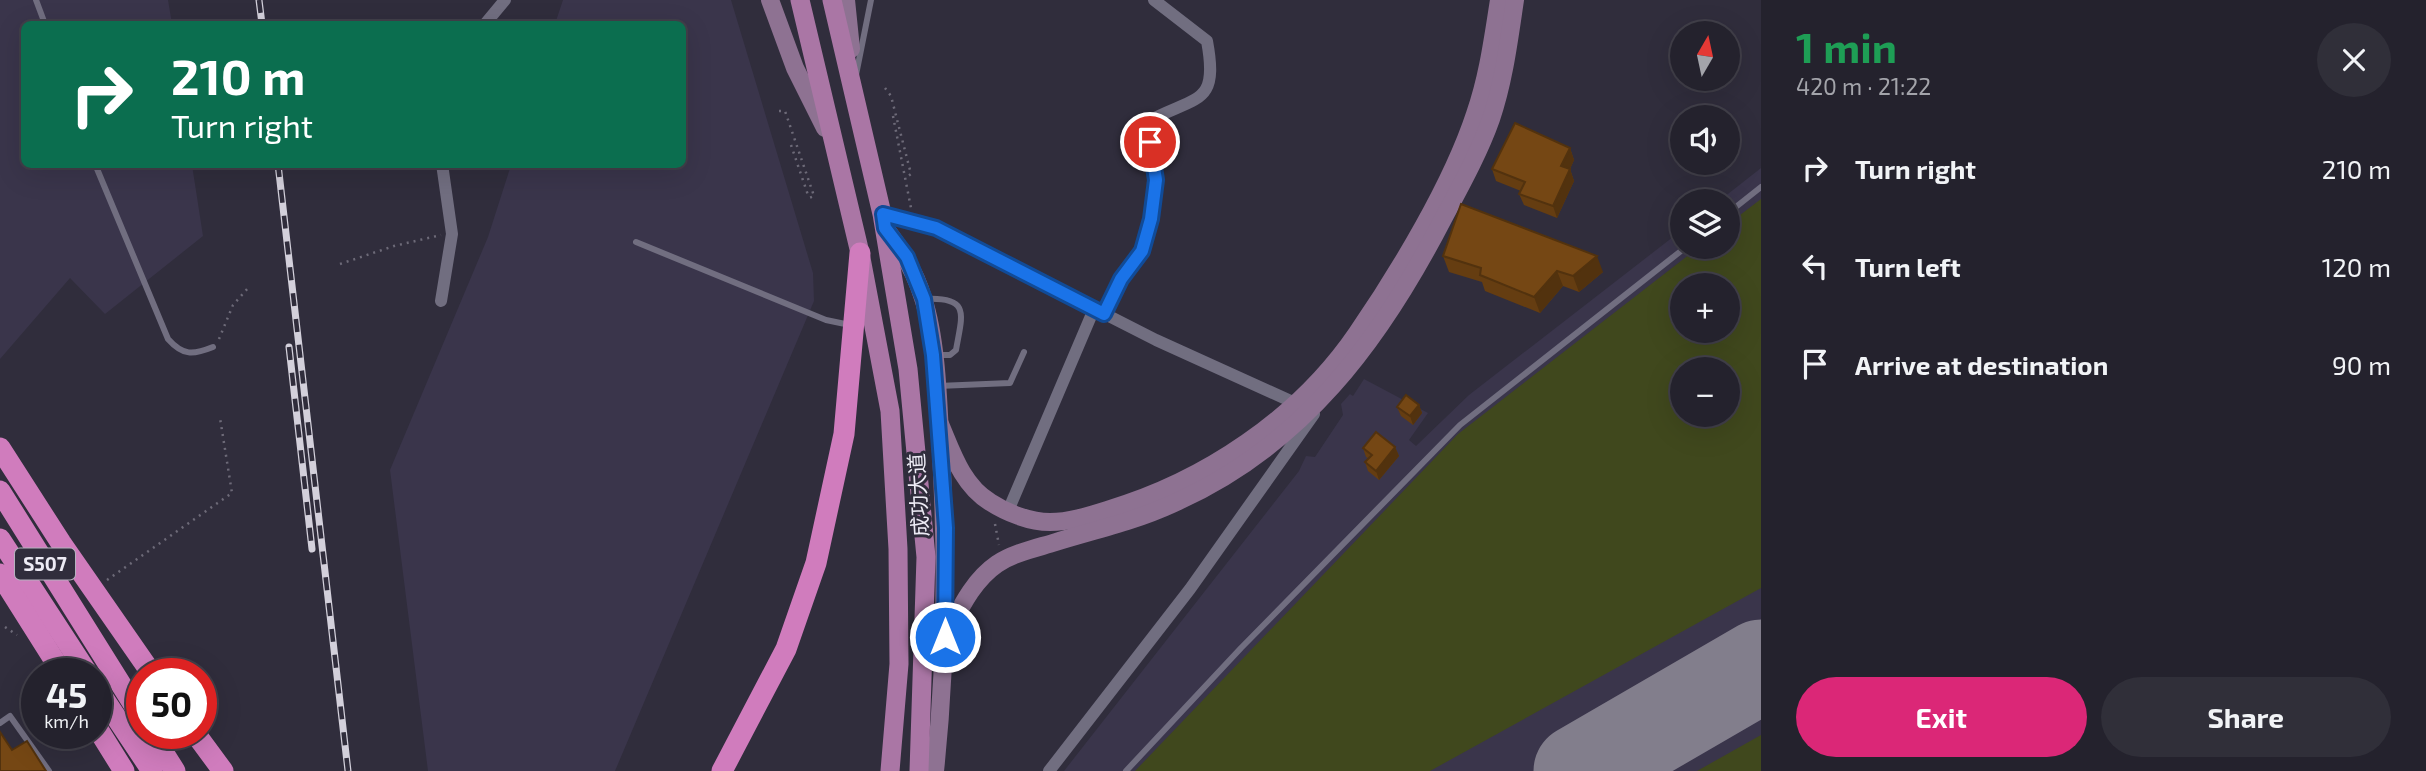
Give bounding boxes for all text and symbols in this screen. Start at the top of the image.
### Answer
north arrow [1670,21,1740,91]
map controls [1670,21,1740,427]
text: 1 min [1796,21,1897,71]
button: close [2317,23,2391,97]
text: 210 m [171,46,305,105]
icon: right [56,49,147,140]
text: 420 m · 21:22 [1796,72,1931,100]
button: sound [1670,105,1740,175]
text: Turn right [171,106,313,144]
pin [1120,112,1180,172]
icon: arrive [1131,123,1169,161]
icon: right [1796,149,1834,187]
text: Turn right [1855,153,1976,184]
text: 210 m [2322,153,2391,184]
button: layers [1670,189,1740,259]
icon: left [1796,247,1834,285]
text: Turn left [1855,251,1961,282]
text: 120 m [2322,251,2391,282]
button: + [1670,273,1740,343]
icon: arrive [1796,345,1834,383]
text: Arrive at destination [1855,349,2108,380]
text: 90 m [2332,349,2391,380]
button: − [1670,357,1740,427]
street label: 成功大道 [903,452,932,538]
road number: S507 [15,548,75,580]
position arrow [908,600,982,674]
speed limit sign: 50 [126,658,217,749]
text: 45 [46,673,87,715]
button: Exit [1796,677,2087,757]
button: Share [2101,677,2391,757]
text: km/h [44,710,89,732]

